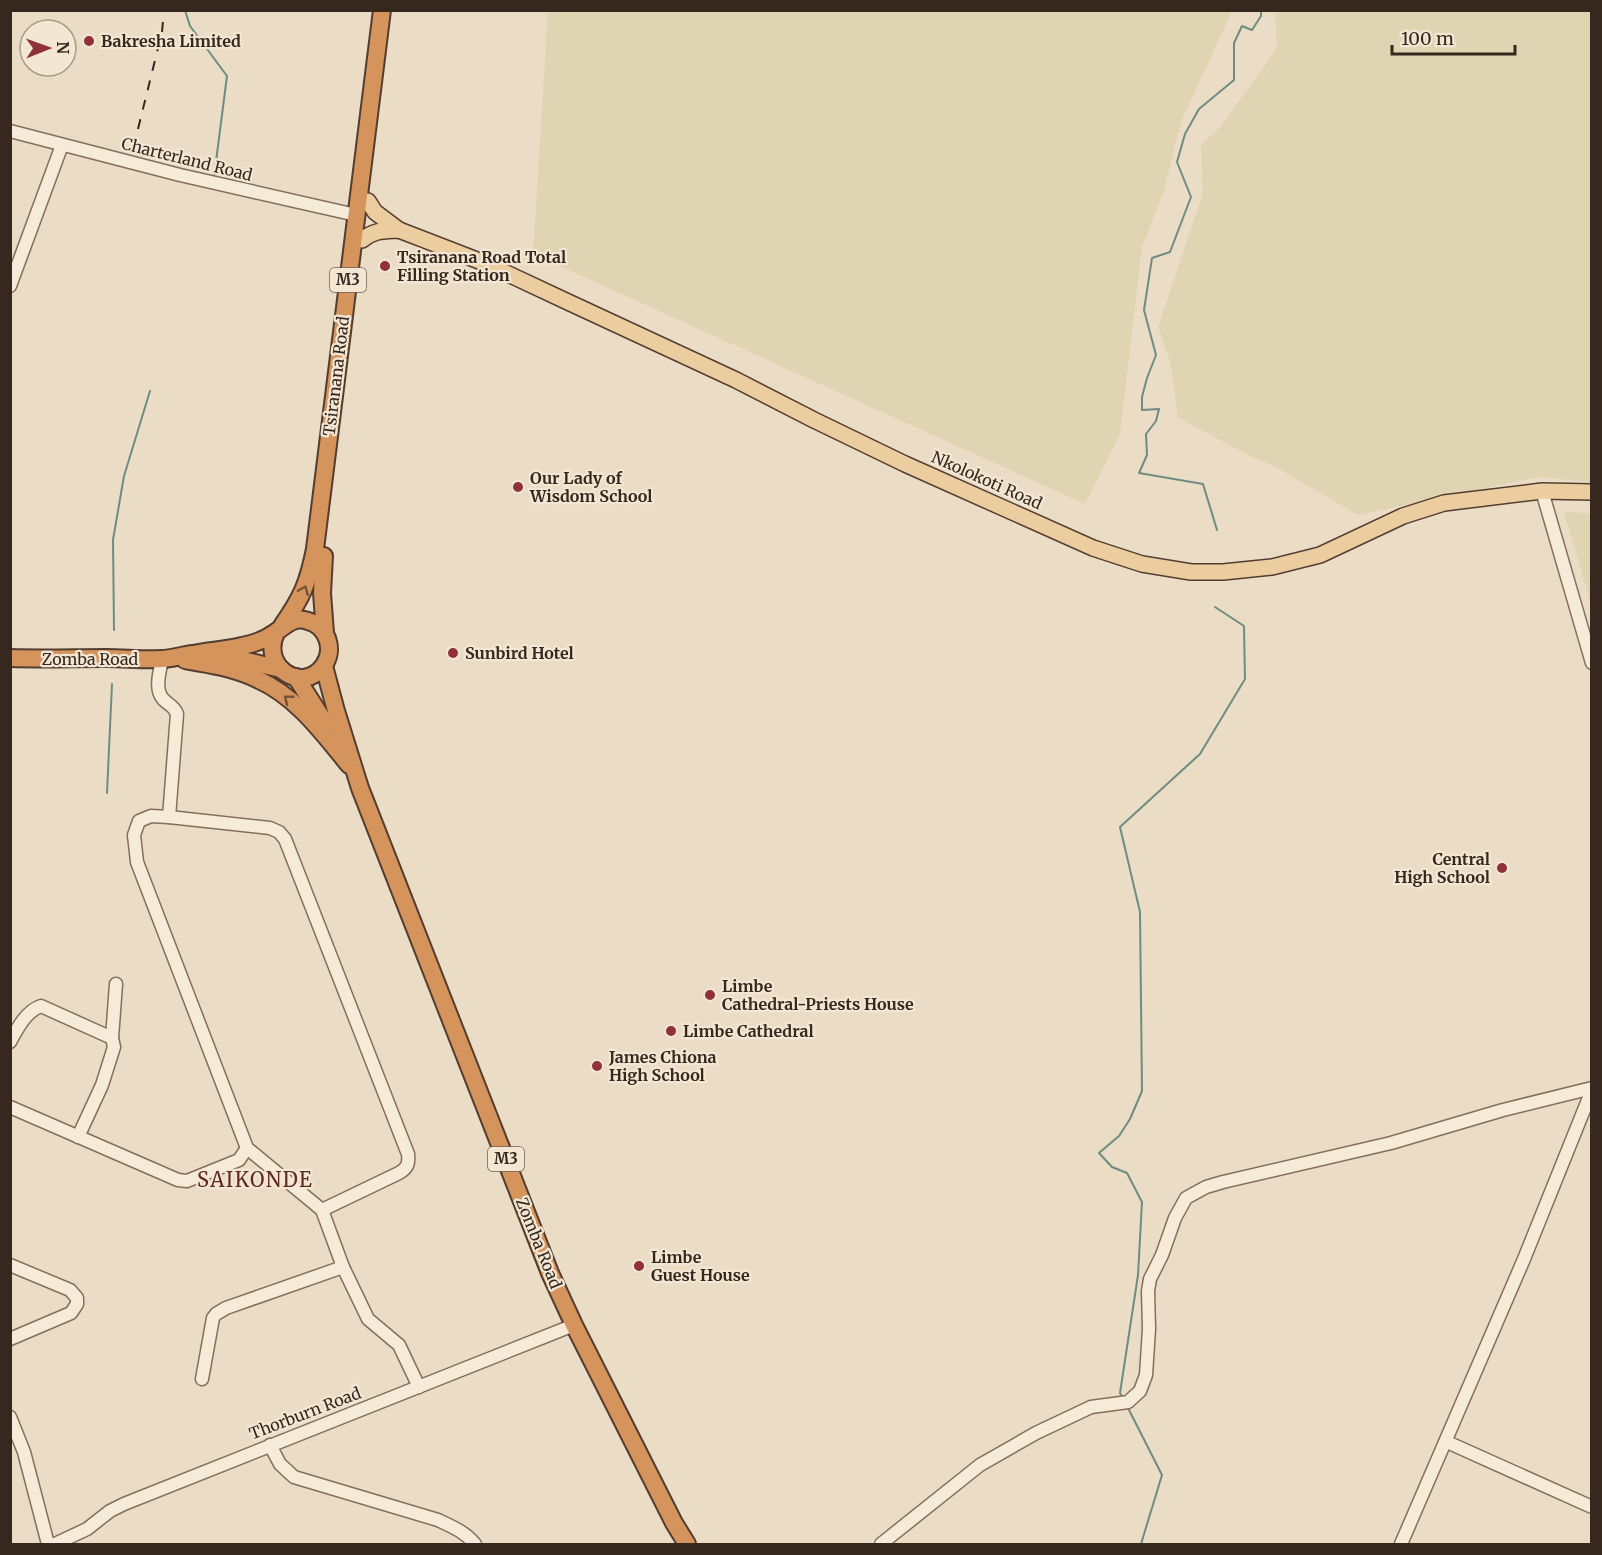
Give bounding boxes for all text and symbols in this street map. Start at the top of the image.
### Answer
north arrow [18,18,78,78]
scale bar [1392,18,1515,56]
text: 100 m [1401,27,1454,50]
place label: Bakresha Limited [101,31,241,51]
marker: Bakresha Limited [82,34,96,48]
text: N [53,41,73,55]
street label: Charterland Road [119,133,255,185]
place label: Tsiranana Road Total Filling Station [397,247,566,285]
marker: Tsiranana Road Total Filling Station [378,259,392,273]
road number: M3 [330,268,366,292]
street label: Tsiranana Road [319,315,353,437]
street label: Nkolokoti Road [929,447,1046,513]
place label: Our Lady of Wisdom School [529,468,652,506]
marker: Our Lady of Wisdom School [511,480,525,494]
one-way arrow [297,585,309,596]
place label: Sunbird Hotel [465,643,574,663]
marker: Sunbird Hotel [446,646,460,660]
street label: Zomba Road [42,649,139,669]
one-way arrow [284,696,295,707]
place label: Central High School [1394,849,1490,887]
marker: Central High School [1495,861,1509,875]
place label: Limbe Cathedral-Priests House [722,976,914,1014]
marker: Limbe Cathedral-Priests House [703,988,717,1002]
place label: Limbe Cathedral [683,1021,814,1041]
marker: Limbe Cathedral [664,1024,678,1038]
place label: James Chiona High School [608,1047,717,1085]
marker: James Chiona High School [590,1059,604,1073]
road number: M3 [488,1147,524,1171]
district label: SAIKONDE [197,1167,313,1192]
street label: Zomba Road [512,1195,566,1292]
place label: Limbe Guest House [651,1247,750,1285]
marker: Limbe Guest House [632,1259,646,1273]
street label: Thorburn Road [246,1382,364,1443]

